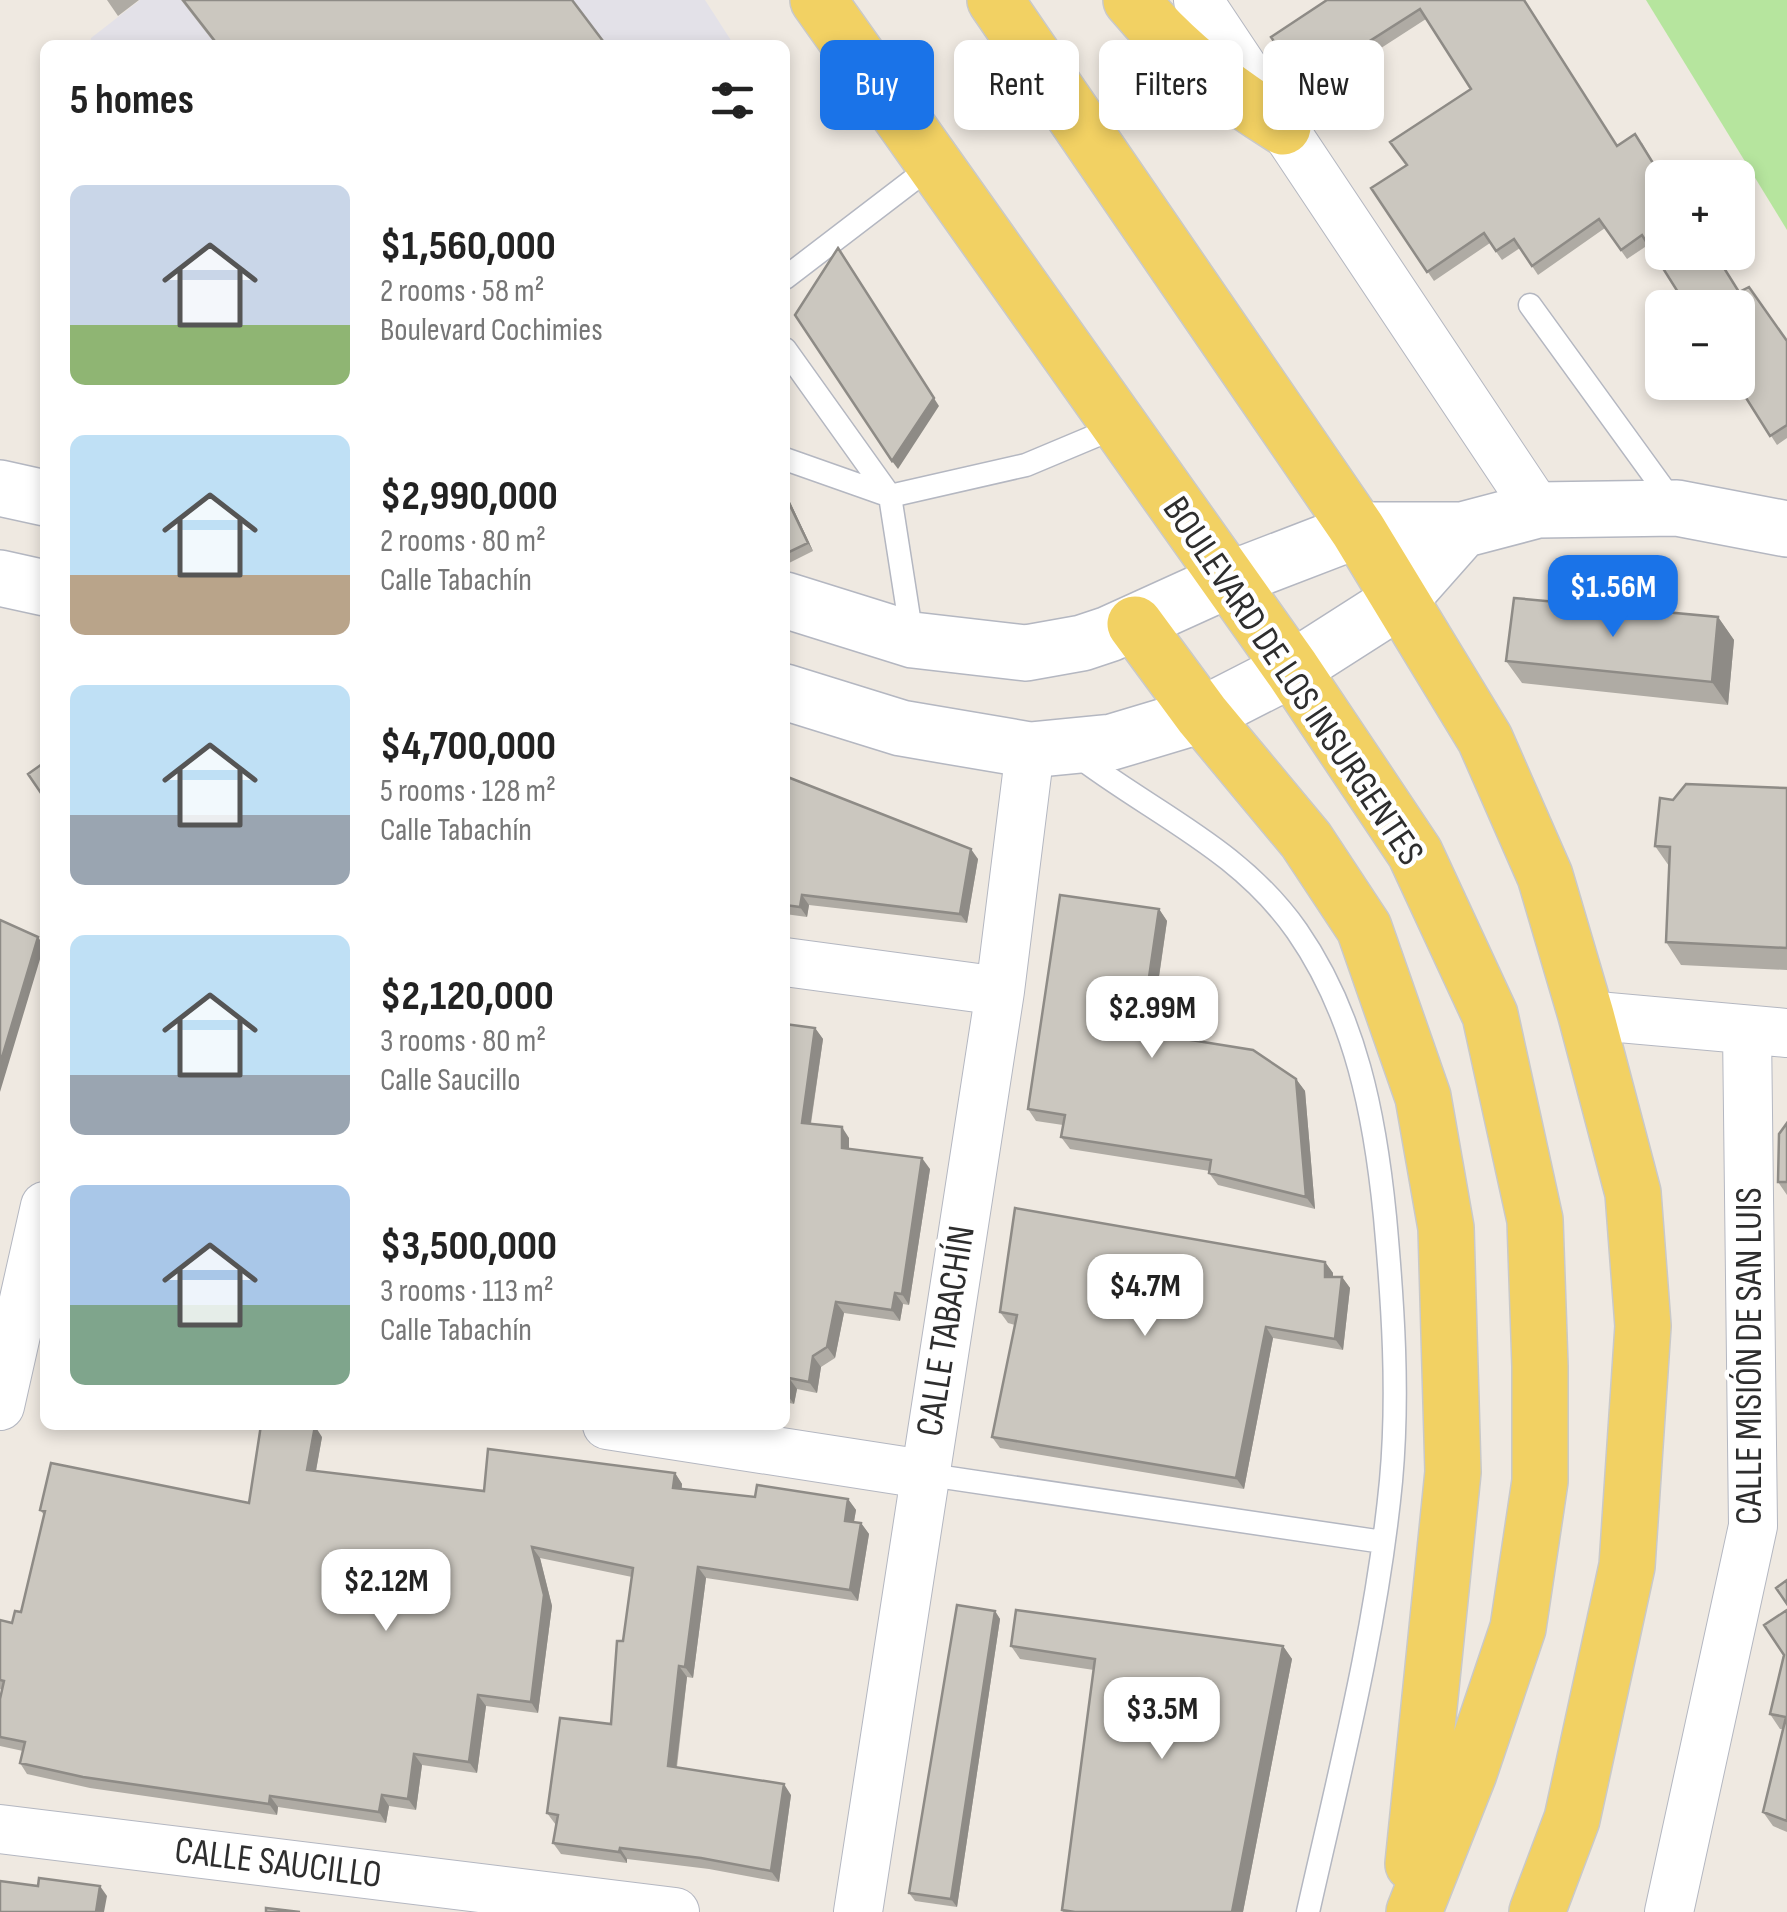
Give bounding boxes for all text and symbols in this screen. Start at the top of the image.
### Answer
chip: Buy [820,40,934,130]
chip: Rent [954,40,1079,130]
chip: Filters [1099,40,1243,130]
chip: New [1263,40,1384,130]
icon: filters [705,73,760,128]
text: 5 homes [70,75,194,126]
map controls [1645,160,1755,400]
button: + [1645,160,1755,270]
text: $1,560,000 [380,221,556,272]
icon: home [150,225,270,345]
text: 2 rooms · 58 m² [380,272,545,311]
button: − [1645,290,1755,400]
text: Boulevard Cochimies [380,311,603,350]
text: $2,990,000 [380,471,558,522]
icon: home [150,475,270,595]
street label: BOULEVARD DE LOS INSURGENTES [1153,488,1433,874]
text: 2 rooms · 80 m² [380,522,546,561]
pin: $1.56M [1532,555,1694,640]
text: Calle Tabachín [380,561,532,600]
text: $1.56M [1570,568,1656,607]
text: $4,700,000 [380,721,556,772]
icon: home [150,725,270,845]
text: 5 rooms · 128 m² [380,772,556,811]
text: Calle Tabachín [380,811,532,850]
text: $2,120,000 [380,971,554,1022]
icon: home [150,975,270,1095]
pin: $2.99M [1071,976,1233,1061]
text: $2.99M [1108,989,1196,1028]
text: 3 rooms · 80 m² [380,1022,546,1061]
text: Calle Saucillo [380,1061,520,1100]
street label: CALLE MISIÓN DE SAN LUIS [1727,1187,1772,1525]
text: $3,500,000 [380,1221,557,1272]
street label: CALLE TABACHÍN [907,1223,985,1439]
icon: home [150,1225,270,1345]
pin: $4.7M [1075,1254,1215,1339]
text: $4.7M [1109,1267,1181,1306]
text: 3 rooms · 113 m² [380,1272,554,1311]
text: Calle Tabachín [380,1311,532,1350]
pin: $2.12M [305,1549,467,1634]
text: $2.12M [343,1562,429,1601]
pin: $3.5M [1092,1677,1232,1762]
text: $3.5M [1126,1690,1198,1729]
street label: CALLE SAUCILLO [172,1828,384,1898]

